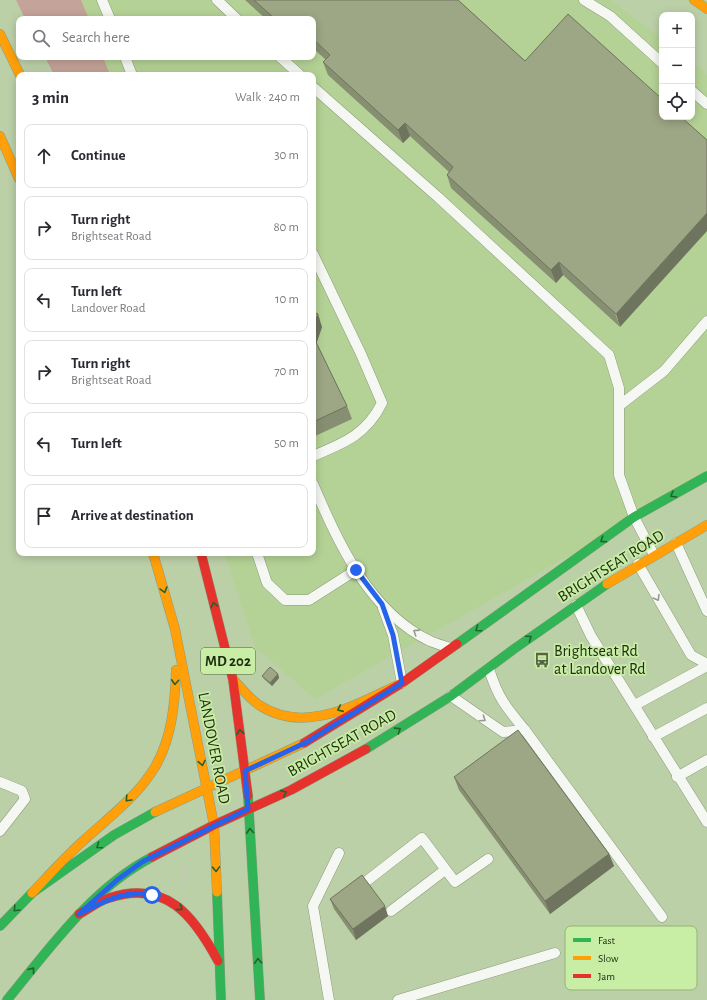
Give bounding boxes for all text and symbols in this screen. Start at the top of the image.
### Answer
map controls [659,12,695,120]
button: + [659,12,695,48]
search box [16,16,316,60]
icon: search [30,27,52,49]
text: Search here [62,30,130,45]
button: − [659,48,695,84]
button: locate [659,84,695,120]
text: 3 min [32,89,69,106]
text: Walk · 240 m [235,91,300,104]
icon: ahead [33,145,55,167]
text: Continue [71,148,126,163]
text: 30 m [274,149,299,162]
text: Turn right [71,212,130,227]
icon: right [33,217,55,239]
text: 80 m [273,221,299,234]
text: Brightseat Road [71,230,151,243]
text: Turn left [71,284,122,299]
icon: left [33,289,55,311]
text: 10 m [275,293,299,306]
text: Landover Road [71,302,145,315]
text: Turn right [71,356,130,371]
icon: right [33,361,55,383]
text: 70 m [274,365,299,378]
text: Brightseat Road [71,374,151,387]
icon: left [33,433,55,455]
text: Turn left [71,436,122,451]
text: 50 m [274,437,299,450]
one-way arrow [670,490,677,497]
icon: arrive [33,505,55,527]
text: Arrive at destination [71,508,194,523]
street label: BRIGHTSEAT ROAD [555,527,667,605]
one-way arrow [600,536,607,543]
route end [347,561,365,579]
one-way arrow [159,587,168,594]
one-way arrow [653,594,660,601]
one-way arrow [211,602,219,608]
one-way arrow [475,624,482,631]
one-way arrow [413,629,420,637]
one-way arrow [525,635,532,643]
place label: Brightseat Rd at Landover Rd [554,643,646,677]
road number: MD 202 [201,648,255,674]
bus stop icon: Brightseat Rd at Landover Rd [533,651,551,669]
one-way arrow [171,679,180,685]
street label: LANDOVER ROAD [195,691,233,805]
one-way arrow [337,705,344,713]
street label: BRIGHTSEAT ROAD [285,706,399,780]
one-way arrow [479,714,486,721]
one-way arrow [394,727,401,735]
one-way arrow [236,729,245,736]
one-way arrow [198,760,206,766]
one-way arrow [280,790,287,798]
one-way arrow [125,794,133,802]
one-way arrow [246,828,255,834]
one-way arrow [96,841,103,849]
one-way arrow [211,866,220,872]
route start [143,886,161,904]
one-way arrow [175,903,182,910]
one-way arrow [13,904,21,912]
legend [565,926,697,990]
text: Fast [598,935,616,946]
text: Slow [598,953,619,964]
one-way arrow [254,958,262,964]
one-way arrow [27,968,34,975]
text: Jam [598,971,615,982]

